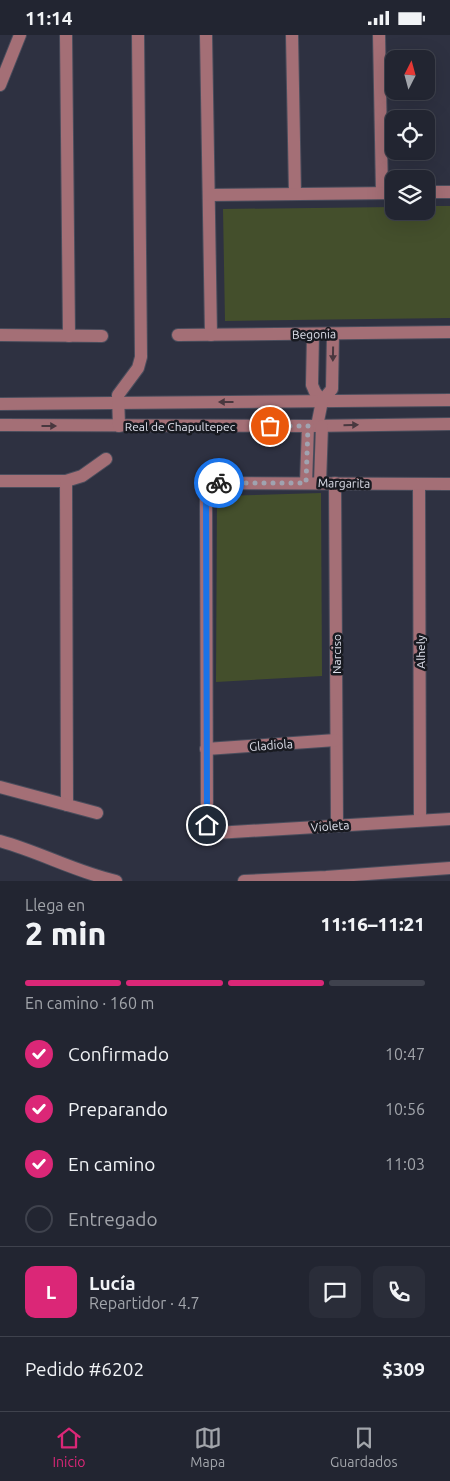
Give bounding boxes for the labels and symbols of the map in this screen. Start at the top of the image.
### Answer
north arrow [385,50,435,100]
street label: Begonia [292,327,336,341]
one-way arrow [329,346,337,362]
one-way arrow [218,398,234,406]
pin [249,405,291,447]
street label: Real de Chapultepec [125,420,236,433]
one-way arrow [343,421,359,429]
one-way arrow [41,422,57,430]
courier [194,458,244,508]
street label: Margarita [318,476,370,490]
street label: Narciso [330,634,343,674]
street label: Alhely [414,635,427,669]
street label: Gladiola [249,737,293,753]
pin [186,804,228,846]
street label: Violeta [310,818,350,834]

